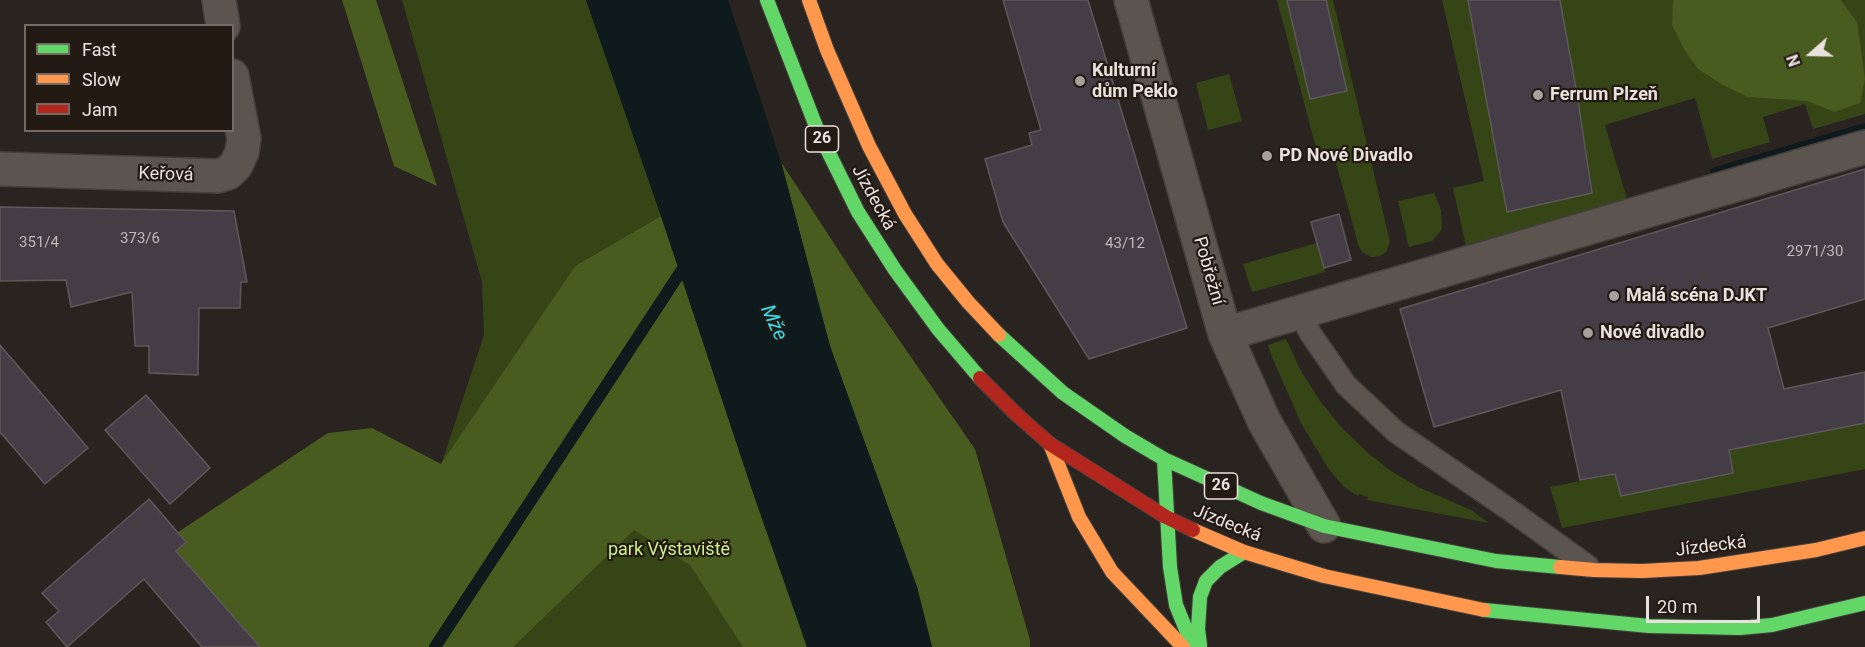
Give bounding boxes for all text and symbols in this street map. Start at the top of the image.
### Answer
legend [24,24,234,132]
north arrow [1781,24,1841,84]
text: Fast [82,39,117,60]
text: N [1783,52,1804,69]
place label: Kulturní dům Peklo [1092,60,1178,103]
text: Slow [82,69,121,90]
marker: Kulturní dům Peklo [1073,74,1087,88]
place label: Ferrum Plzeň [1550,84,1658,106]
marker: Ferrum Plzeň [1531,88,1545,102]
text: Jam [82,99,118,120]
road number: 26 [806,126,838,152]
place label: PD Nové Divadlo [1279,145,1413,167]
marker: PD Nové Divadlo [1260,149,1274,163]
street label: Jízdecká [846,162,900,234]
street label: Keřová [138,163,194,187]
house number: 373/6 [120,230,160,248]
house number: 351/4 [19,234,59,252]
street label: Pobřežní [1188,234,1228,308]
house number: 43/12 [1105,235,1145,253]
house number: 2971/30 [1787,243,1843,261]
place label: Malá scéna DJKT [1626,285,1767,307]
marker: Malá scéna DJKT [1607,289,1621,303]
water label: Mže [754,301,792,345]
place label: Nové divadlo [1600,322,1704,344]
marker: Nové divadlo [1581,326,1595,340]
road number: 26 [1204,473,1238,499]
street label: Jízdecká [1190,501,1264,547]
street label: Jízdecká [1674,532,1748,562]
park label: park Výstaviště [608,539,730,561]
scale bar [1649,584,1763,622]
text: 20 m [1657,596,1697,617]

